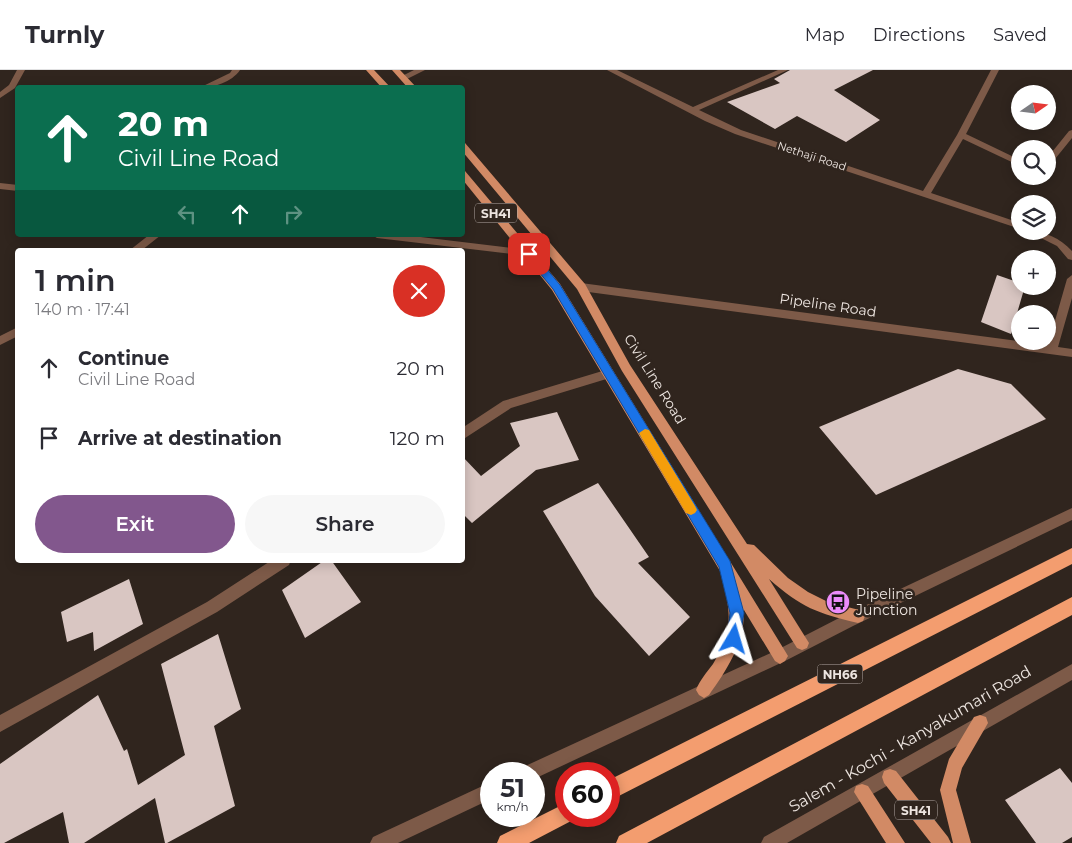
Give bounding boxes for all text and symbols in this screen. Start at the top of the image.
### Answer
text: Turnly [25,20,104,49]
text: Map [805,24,845,46]
text: Directions [873,24,965,46]
text: Saved [993,24,1047,46]
north arrow [1011,85,1056,130]
map controls [1011,85,1056,350]
text: 20 m [118,102,209,145]
icon: ahead [35,105,100,170]
street label: Nethaji Road [776,138,848,174]
button: search [1011,140,1056,185]
text: Civil Line Road [118,145,279,172]
button: layers [1011,195,1056,240]
icon: left [173,200,201,228]
icon: ahead [226,200,254,228]
icon: right [279,200,307,228]
road number: SH41 [475,204,517,222]
pin [508,233,550,275]
icon: arrive [515,240,543,268]
button: + [1011,250,1056,295]
text: 1 min [35,262,116,299]
button: close [393,265,445,317]
street label: Pipeline Road [778,289,878,321]
text: 140 m · 17:41 [35,300,130,319]
button: − [1011,305,1056,350]
street label: Civil Line Road [620,331,690,427]
text: Continue [78,347,169,370]
icon: ahead [35,354,63,382]
text: 20 m [397,357,445,380]
text: Civil Line Road [78,370,195,389]
icon: arrive [35,424,63,452]
text: Arrive at destination [78,427,282,450]
text: 120 m [390,427,445,450]
button: Exit [35,495,235,553]
button: Share [245,495,445,553]
place label: Pipeline Junction [855,585,918,619]
bus stop icon: Pipeline Junction [825,589,851,615]
position arrow [707,612,759,664]
street label: Salem - Kochi - Kanyakumari Road [786,662,1034,816]
road number: NH66 [818,664,862,684]
speed limit sign: 60 [555,762,620,827]
text: 51 [500,773,525,803]
text: km/h [496,799,529,814]
road number: SH41 [895,800,937,820]

